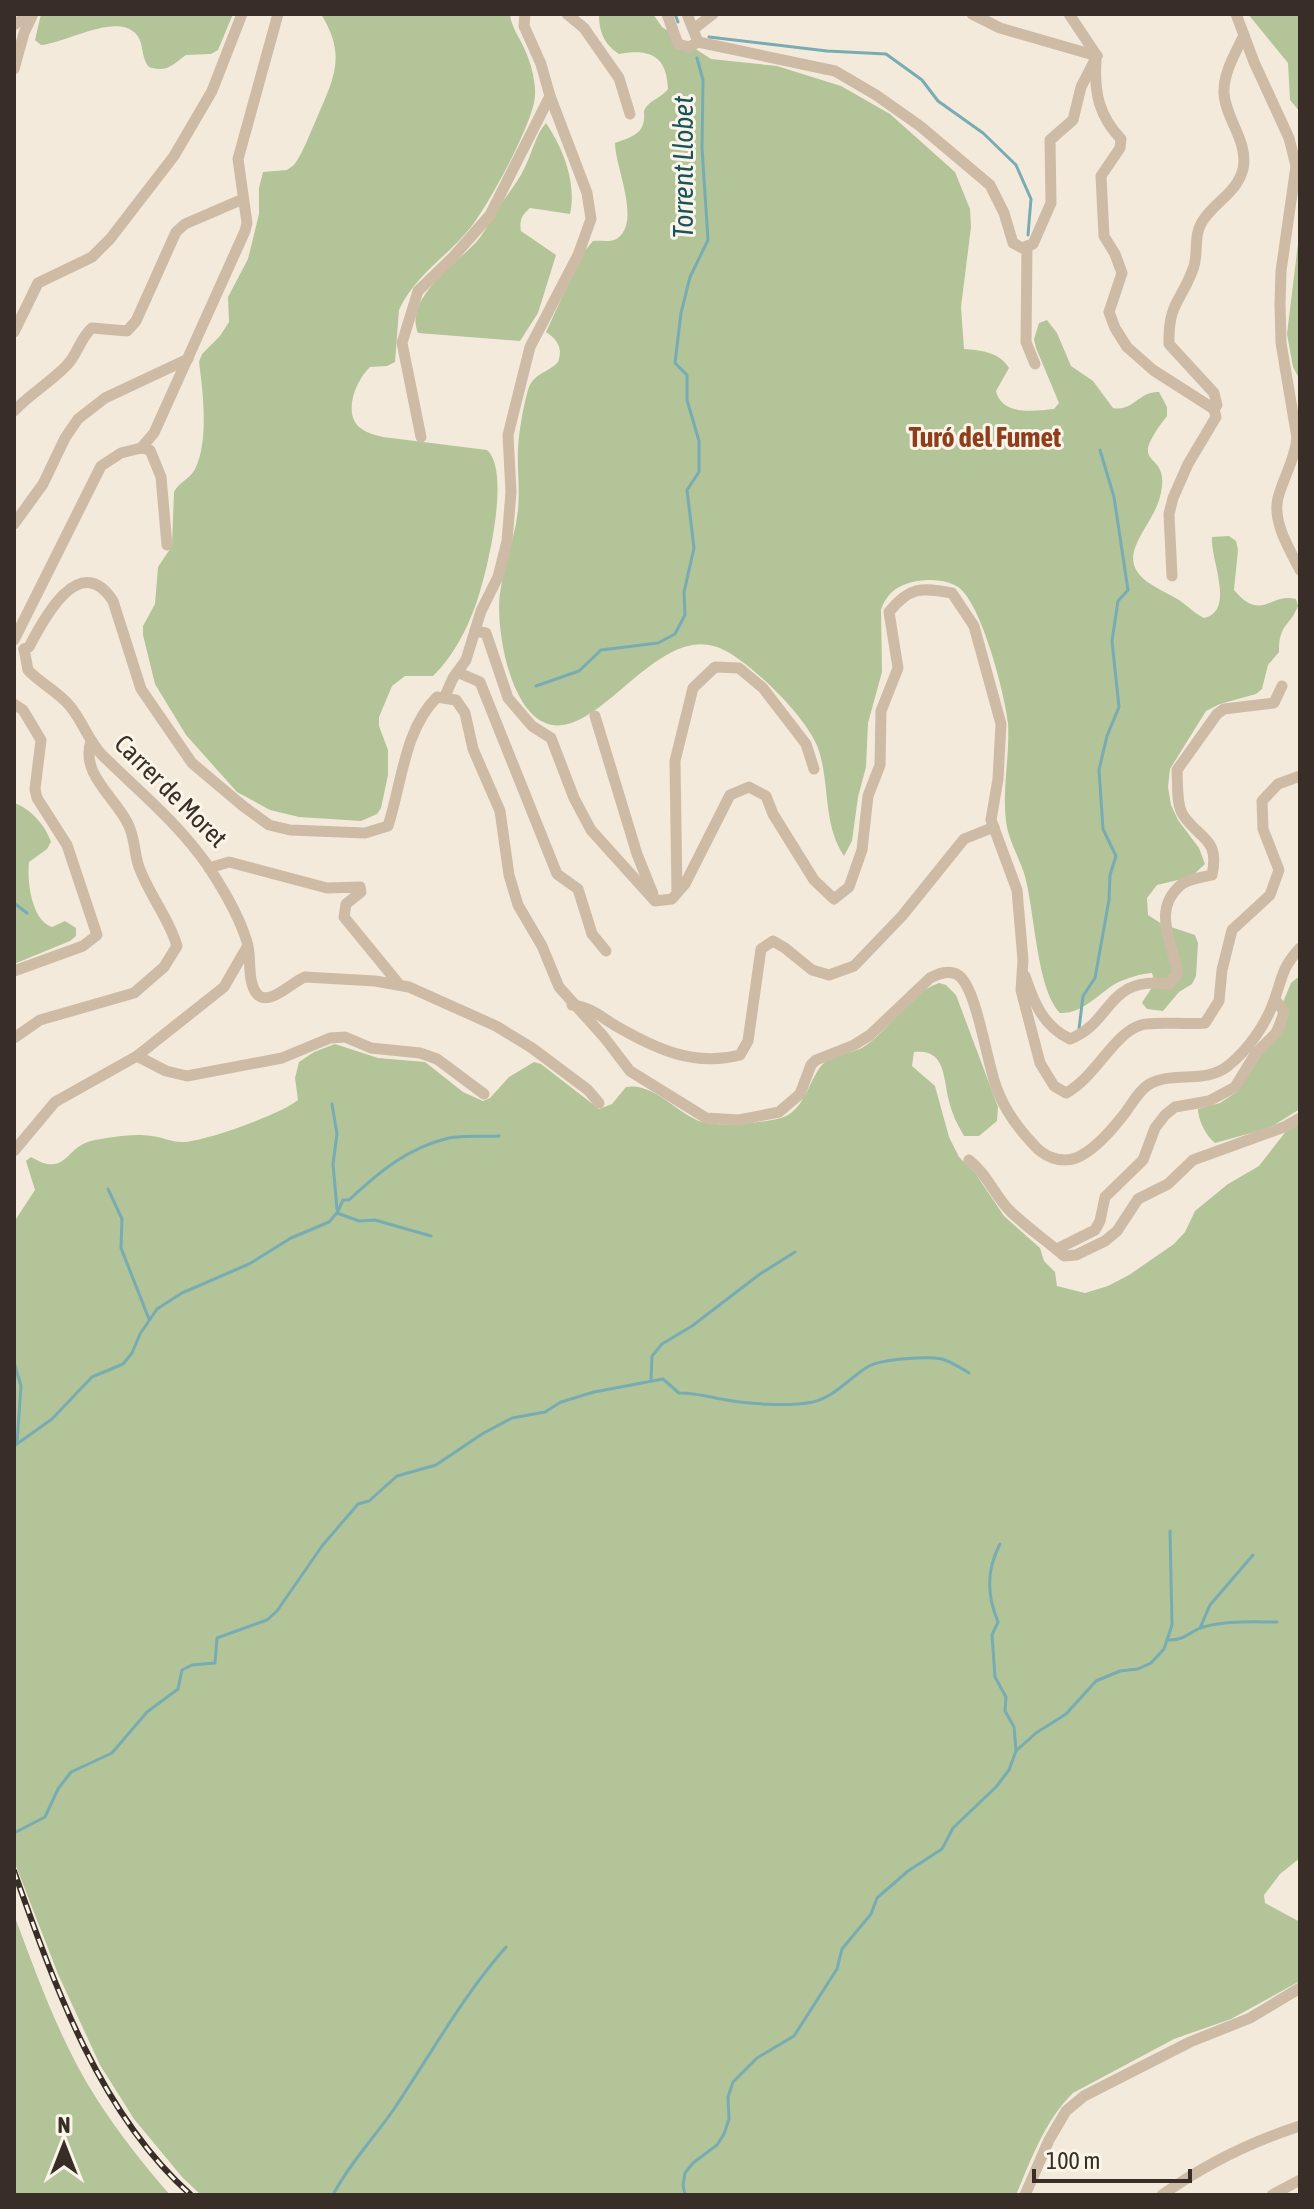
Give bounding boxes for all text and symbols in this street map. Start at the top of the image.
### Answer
water label: Torrent Llobet [667,96,699,238]
district label: Turó del Fumet [909,421,1061,453]
street label: Carrer de Moret [109,729,233,853]
north arrow [24,2105,104,2185]
text: N [58,2112,70,2138]
scale bar [1034,2133,1190,2183]
text: 100 m [1046,2147,1100,2174]

